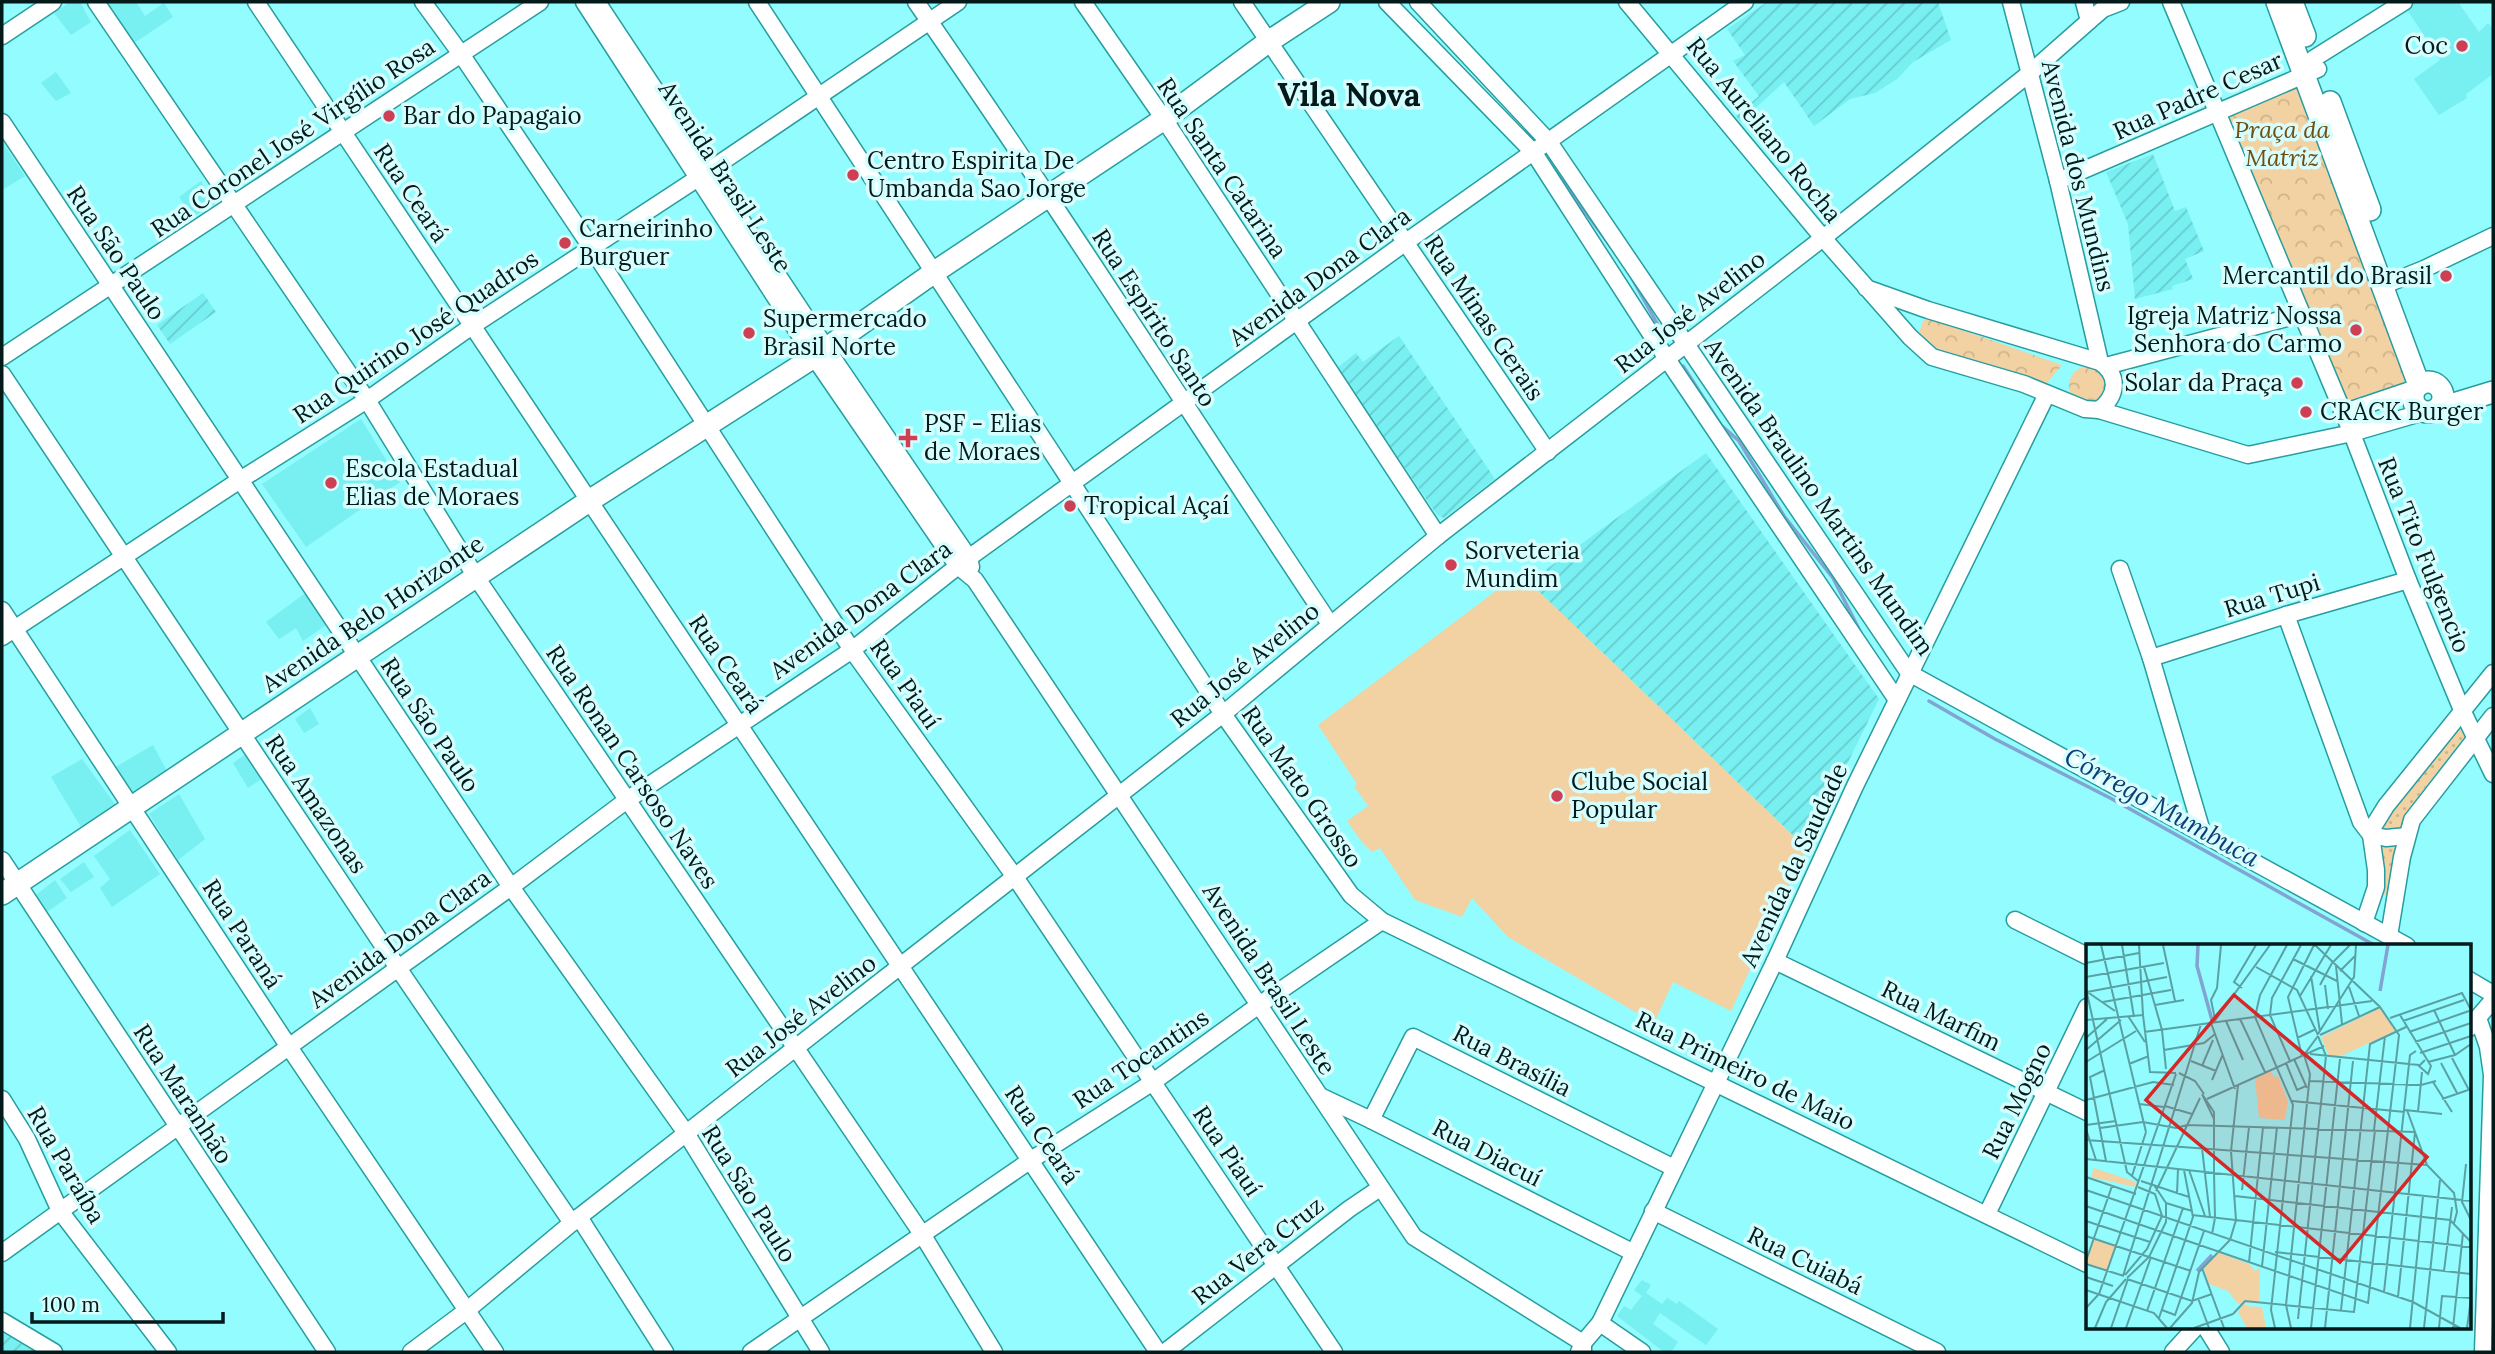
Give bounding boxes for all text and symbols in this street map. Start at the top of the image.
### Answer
place label: Coc [2404,30,2448,61]
street label: Rua Coronel José Virgílio Rosa [145,31,441,244]
street label: Rua Aureliano Rocha [1680,31,1849,229]
marker: Coc [2454,38,2470,54]
street label: Rua Padre Cesar [2108,44,2288,147]
street label: Avenida dos Mundins [2034,56,2122,295]
street label: Rua Santa Catarina [1151,72,1294,264]
street label: Avenida Brasil Leste [651,74,799,278]
district label: Vila Nova [1277,74,1421,115]
place label: Bar do Papagaio [403,100,582,131]
marker: Bar do Papagaio [381,108,397,124]
park label: Praça da Matriz [2234,114,2330,173]
street label: Rua Ceará [367,137,456,248]
place label: Centro Espirita De Umbanda Sao Jorge [867,145,1086,204]
marker: Centro Espirita De Umbanda Sao Jorge [845,167,861,183]
street label: Rua São Paulo [60,179,173,326]
street label: Avenida Dona Clara [1222,200,1417,354]
place label: Carneirinho Burguer [579,213,713,272]
street label: Rua Espírito Santo [1085,223,1224,413]
street label: Rua Minas Gerais [1418,229,1551,406]
marker: Carneirinho Burguer [557,235,573,251]
street label: Rua Quirino José Quadros [287,243,544,430]
street label: Rua José Avelino [1608,243,1771,380]
place label: Mercantil do Brasil [2222,260,2432,291]
marker: Mercantil do Brasil [2438,268,2454,284]
place label: Igreja Matriz Nossa Senhora do Carmo [2127,300,2342,359]
place label: Supermercado Brasil Norte [763,303,927,362]
marker: Igreja Matriz Nossa Senhora do Carmo [2348,322,2364,338]
marker: Supermercado Brasil Norte [741,325,757,341]
street label: Avenida Braulino Martins Mundim [1697,331,1941,661]
place label: Solar da Praça [2124,367,2283,398]
marker: Solar da Praça [2289,375,2305,391]
place label: CRACK Burger [2320,396,2484,427]
marker: CRACK Burger [2298,404,2314,420]
place label: PSF - Elias de Moraes [924,408,1041,467]
marker: PSF - Elias de Moraes [898,428,918,448]
street label: Rua Tito Fulgencio [2371,452,2478,657]
place label: Escola Estadual Elias de Moraes [345,453,519,512]
marker: Escola Estadual Elias de Moraes [323,475,339,491]
place label: Tropical Açaí [1084,490,1229,521]
marker: Tropical Açaí [1062,498,1078,514]
street label: Avenida Belo Horizonte [255,528,490,700]
street label: Avenida Dona Clara [763,533,958,687]
place label: Sorveteria Mundim [1465,535,1580,594]
marker: Sorveteria Mundim [1443,557,1459,573]
street label: Rua Tupi [2220,566,2323,625]
street label: Rua José Avelino [1164,595,1325,734]
street label: Rua Ceará [682,608,771,719]
street label: Rua Piauí [863,633,948,735]
street label: Rua Ronan Carsoso Naves [539,639,726,895]
street label: Rua São Paulo [374,651,487,798]
street label: Rua Mato Grosso [1235,700,1370,874]
street label: Rua Amazonas [259,728,374,879]
water label: Córrego Mumbuca [2059,739,2266,874]
street label: Avenida da Saudade [1732,758,1854,972]
place label: Clube Social Popular [1571,766,1708,825]
marker: Clube Social Popular [1549,788,1565,804]
street label: Avenida Dona Clara [302,862,497,1016]
street label: Rua Paraná [196,873,289,994]
street label: Avenida Brasil Leste [1195,876,1343,1080]
inset map [2086,944,2470,1330]
street label: Rua José Avelino [719,947,882,1084]
street label: Rua Marfim [1876,973,2006,1058]
street label: Rua Tocantins [1067,1002,1215,1115]
street label: Rua Primeiro de Maio [1630,1004,1860,1137]
street label: Rua Brasília [1448,1017,1577,1104]
street label: Rua Maranhão [127,1018,240,1169]
street label: Rua Mogno [1975,1037,2058,1164]
street label: Rua Ceará [998,1079,1087,1190]
street label: Rua Piauí [1186,1099,1269,1202]
street label: Rua Paraíba [20,1100,112,1229]
street label: Rua Diacuí [1427,1112,1547,1193]
street label: Rua São Paulo [695,1119,804,1268]
street label: Rua Vera Cruz [1186,1190,1330,1312]
street label: Rua Cuiabá [1742,1219,1868,1302]
scale bar [32,1280,222,1324]
text: 100 m [42,1291,100,1318]

